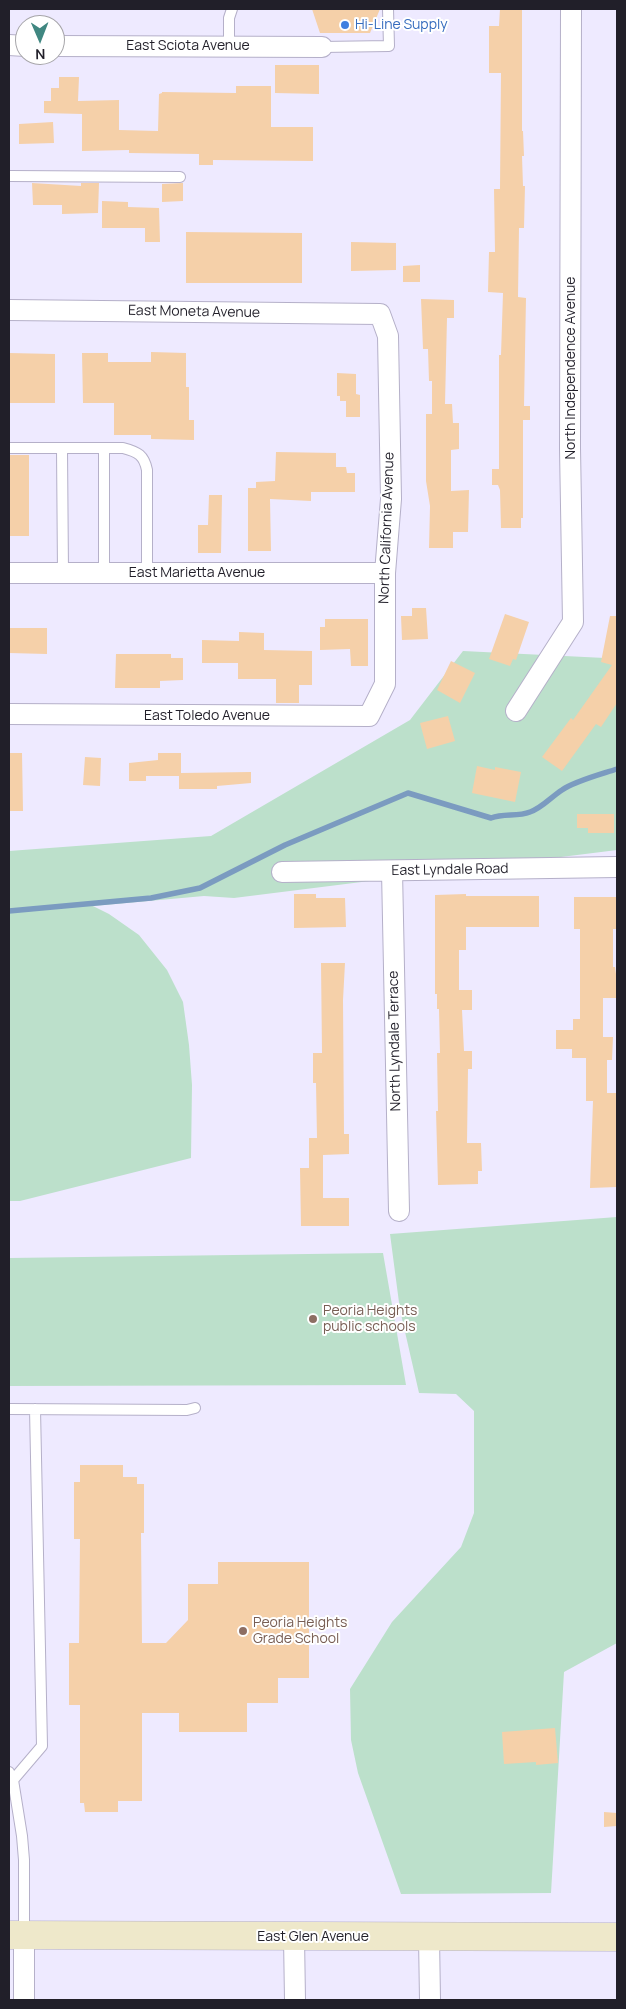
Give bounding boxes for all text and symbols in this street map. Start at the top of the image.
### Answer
north arrow [15,15,65,65]
place label: Hi-Line Supply [355,17,448,33]
marker: Hi-Line Supply [339,19,351,31]
street label: East Sciota Avenue [126,38,250,54]
text: N [35,45,45,64]
street label: North Independence Avenue [563,277,579,459]
street label: East Moneta Avenue [128,302,260,322]
street label: North California Avenue [376,452,398,604]
street label: East Marietta Avenue [129,565,265,581]
street label: East Toledo Avenue [144,708,270,724]
street label: East Lyndale Road [391,861,509,879]
street label: North Lyndale Terrace [385,970,405,1112]
place label: Peoria Heights public schools [323,1303,417,1335]
marker: Peoria Heights public schools [307,1313,319,1325]
place label: Peoria Heights Grade School [253,1615,347,1648]
marker: Peoria Heights Grade School [237,1625,249,1637]
street label: East Glen Avenue [257,1929,369,1945]

